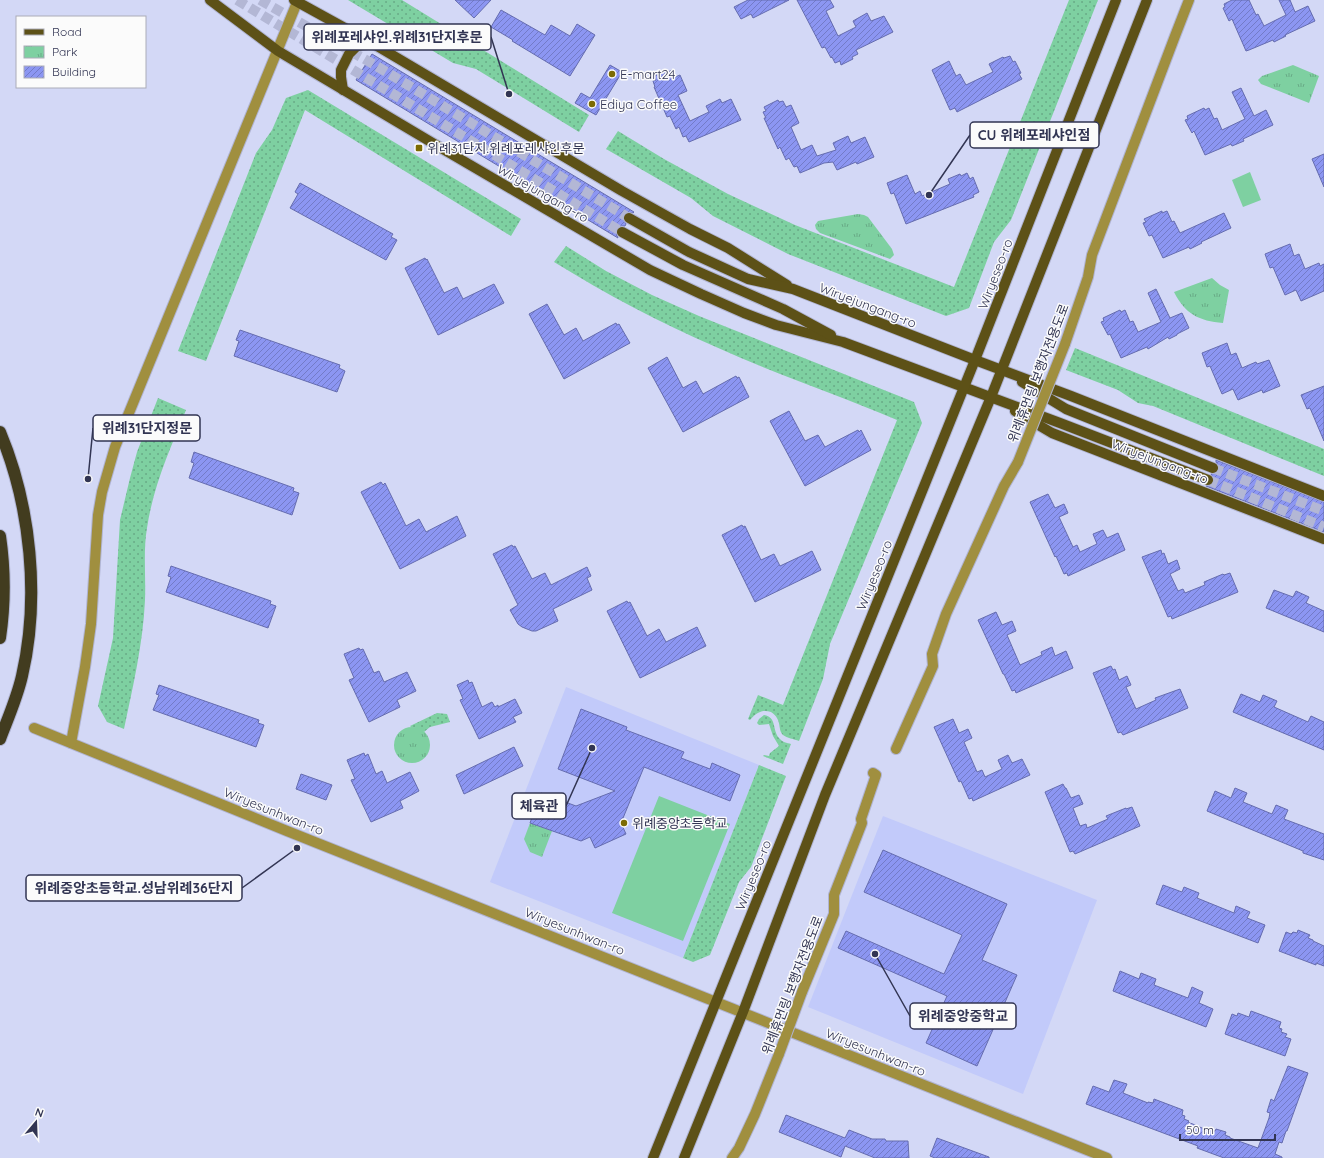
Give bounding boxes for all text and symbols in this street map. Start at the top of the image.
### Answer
legend [16,16,146,88]
text: Road [52,24,82,39]
callout: 위례포레샤인.위례31단지후문 [304,24,491,50]
text: 위례포레샤인.위례31단지후문 [311,28,483,46]
text: Park [52,44,77,59]
text: Building [52,64,96,79]
place label: E-mart24 [620,66,676,82]
marker: E-mart24 [607,69,617,79]
place label: Ediya Coffee [600,96,677,112]
marker: Ediya Coffee [587,99,597,109]
callout: CU 위례포레샤인점 [970,122,1099,148]
text: CU 위례포레샤인점 [978,126,1090,144]
place label: 위례31단지.위례포레샤인후문 [427,140,585,156]
marker: 위례31단지.위례포레샤인후문 [414,143,424,153]
street label: Wiryejungang-ro [495,160,592,226]
street label: Wiryeseo-ro [974,236,1016,311]
street label: Wiryejungang-ro [817,279,919,331]
street label: 위례휴먼링 보행자전용도로 [1004,301,1072,445]
callout: 위례31단지정문 [93,415,200,441]
text: 위례31단지정문 [102,419,192,437]
street label: Wiryejungang-ro [1109,435,1211,487]
street label: Wiryeseo-ro [853,538,895,612]
street label: Wiryesunhwan-ro [222,784,326,838]
callout: 체육관 [512,793,566,819]
text: 체육관 [520,797,558,815]
place label: 위례중앙초등학교 [632,815,728,831]
marker: 위례중앙초등학교 [619,818,629,828]
street label: Wiryeseo-ro [732,838,774,912]
callout: 위례중앙초등학교.성남위례36단지 [26,875,242,901]
text: 위례중앙초등학교.성남위례36단지 [34,879,234,897]
street label: Wiryesunhwan-ro [523,904,627,958]
street label: 위례휴먼링 보행자전용도로 [758,913,826,1057]
callout: 위례중앙중학교 [910,1003,1016,1029]
text: 위례중앙중학교 [918,1007,1008,1025]
street label: Wiryesunhwan-ro [824,1025,928,1079]
north arrow [16,1102,56,1142]
text: N [33,1105,45,1120]
scale bar [1180,1116,1275,1142]
text: 50 m [1186,1122,1214,1137]

